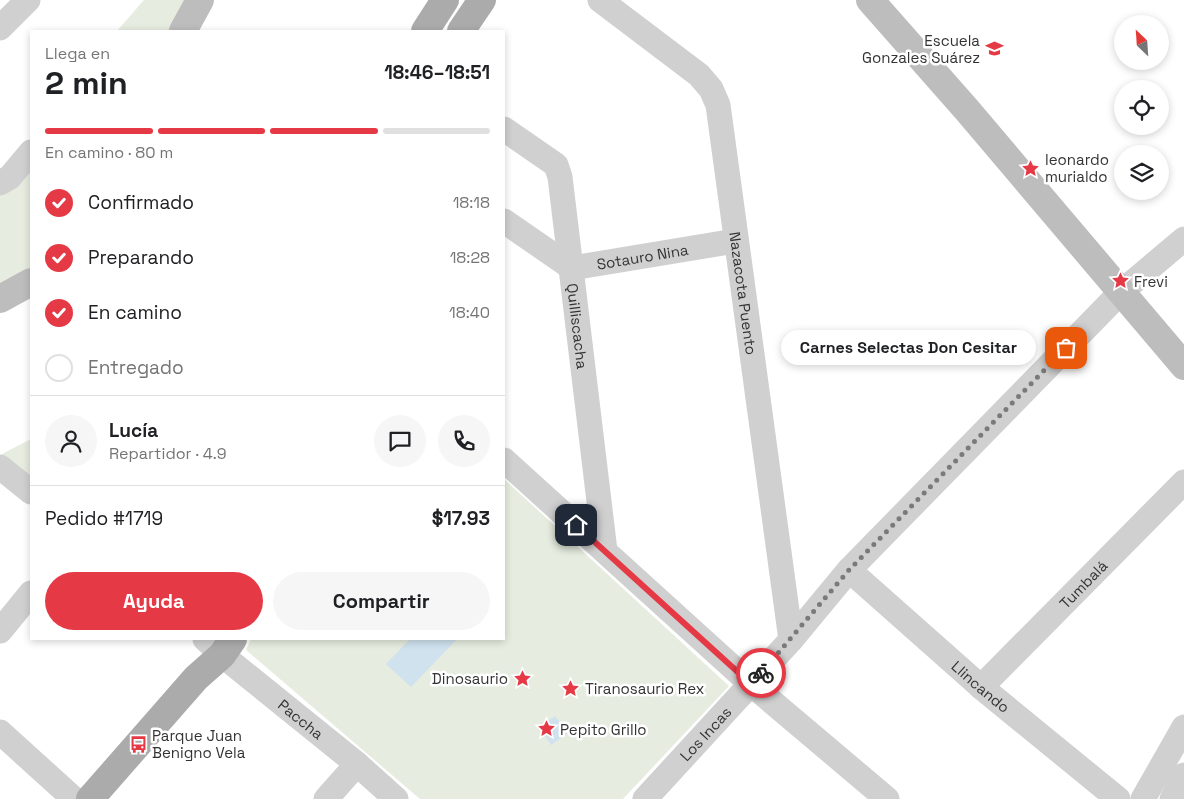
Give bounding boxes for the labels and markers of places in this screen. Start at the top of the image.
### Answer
place label: Escuela Gonzales Suárez [862,31,980,67]
school or university icon: Escuela Gonzales Suárez [984,39,1004,59]
place label: leonardo murialdo [1045,150,1109,186]
place icon: leonardo murialdo [1021,158,1041,178]
place icon: Frevi [1110,271,1130,291]
place label: Frevi [1134,272,1168,291]
pin [1045,327,1087,369]
callout: Carnes Selectas Don Cesitar [781,330,1036,366]
pin [555,504,597,546]
place icon: Dinosaurio [512,668,532,688]
place label: Dinosaurio [432,669,508,688]
place icon: Tiranosaurio Rex [561,678,581,698]
place label: Tiranosaurio Rex [585,679,705,698]
place icon: Pepito Grillo [536,719,556,739]
place label: Pepito Grillo [560,720,647,739]
place label: Parque Juan Benigno Vela [152,726,246,762]
bus stop icon: Parque Juan Benigno Vela [128,734,148,754]

